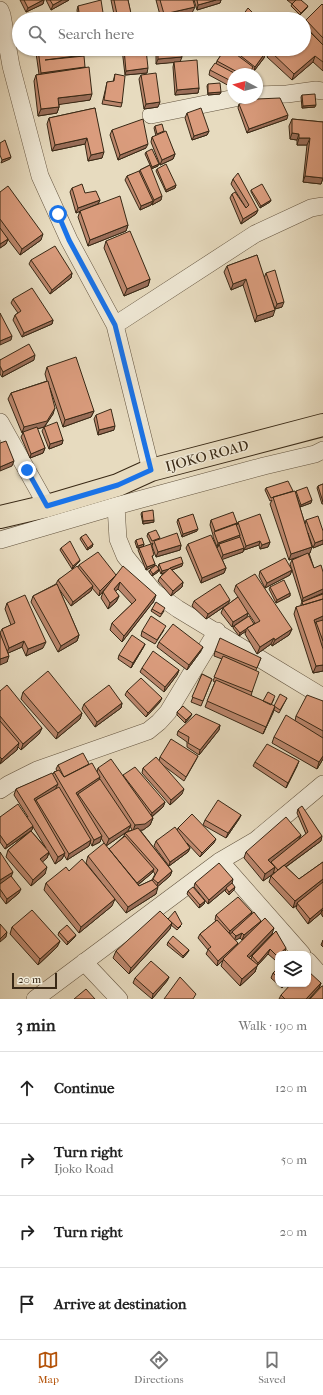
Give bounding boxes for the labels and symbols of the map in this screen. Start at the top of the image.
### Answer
north arrow [227,68,263,104]
route start [49,205,67,223]
street label: IJOKO ROAD [163,437,251,475]
route end [18,461,36,479]
scale bar [12,971,57,990]

